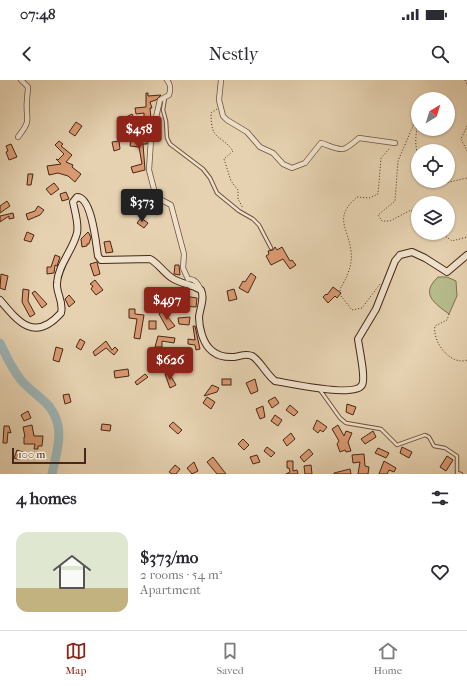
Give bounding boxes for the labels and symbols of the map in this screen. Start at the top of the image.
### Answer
north arrow [411,92,455,136]
pin: $458 [115,116,163,150]
pin: $373 [118,189,166,223]
pin: $497 [143,287,191,321]
pin: $626 [146,347,194,381]
scale bar [12,446,86,465]

